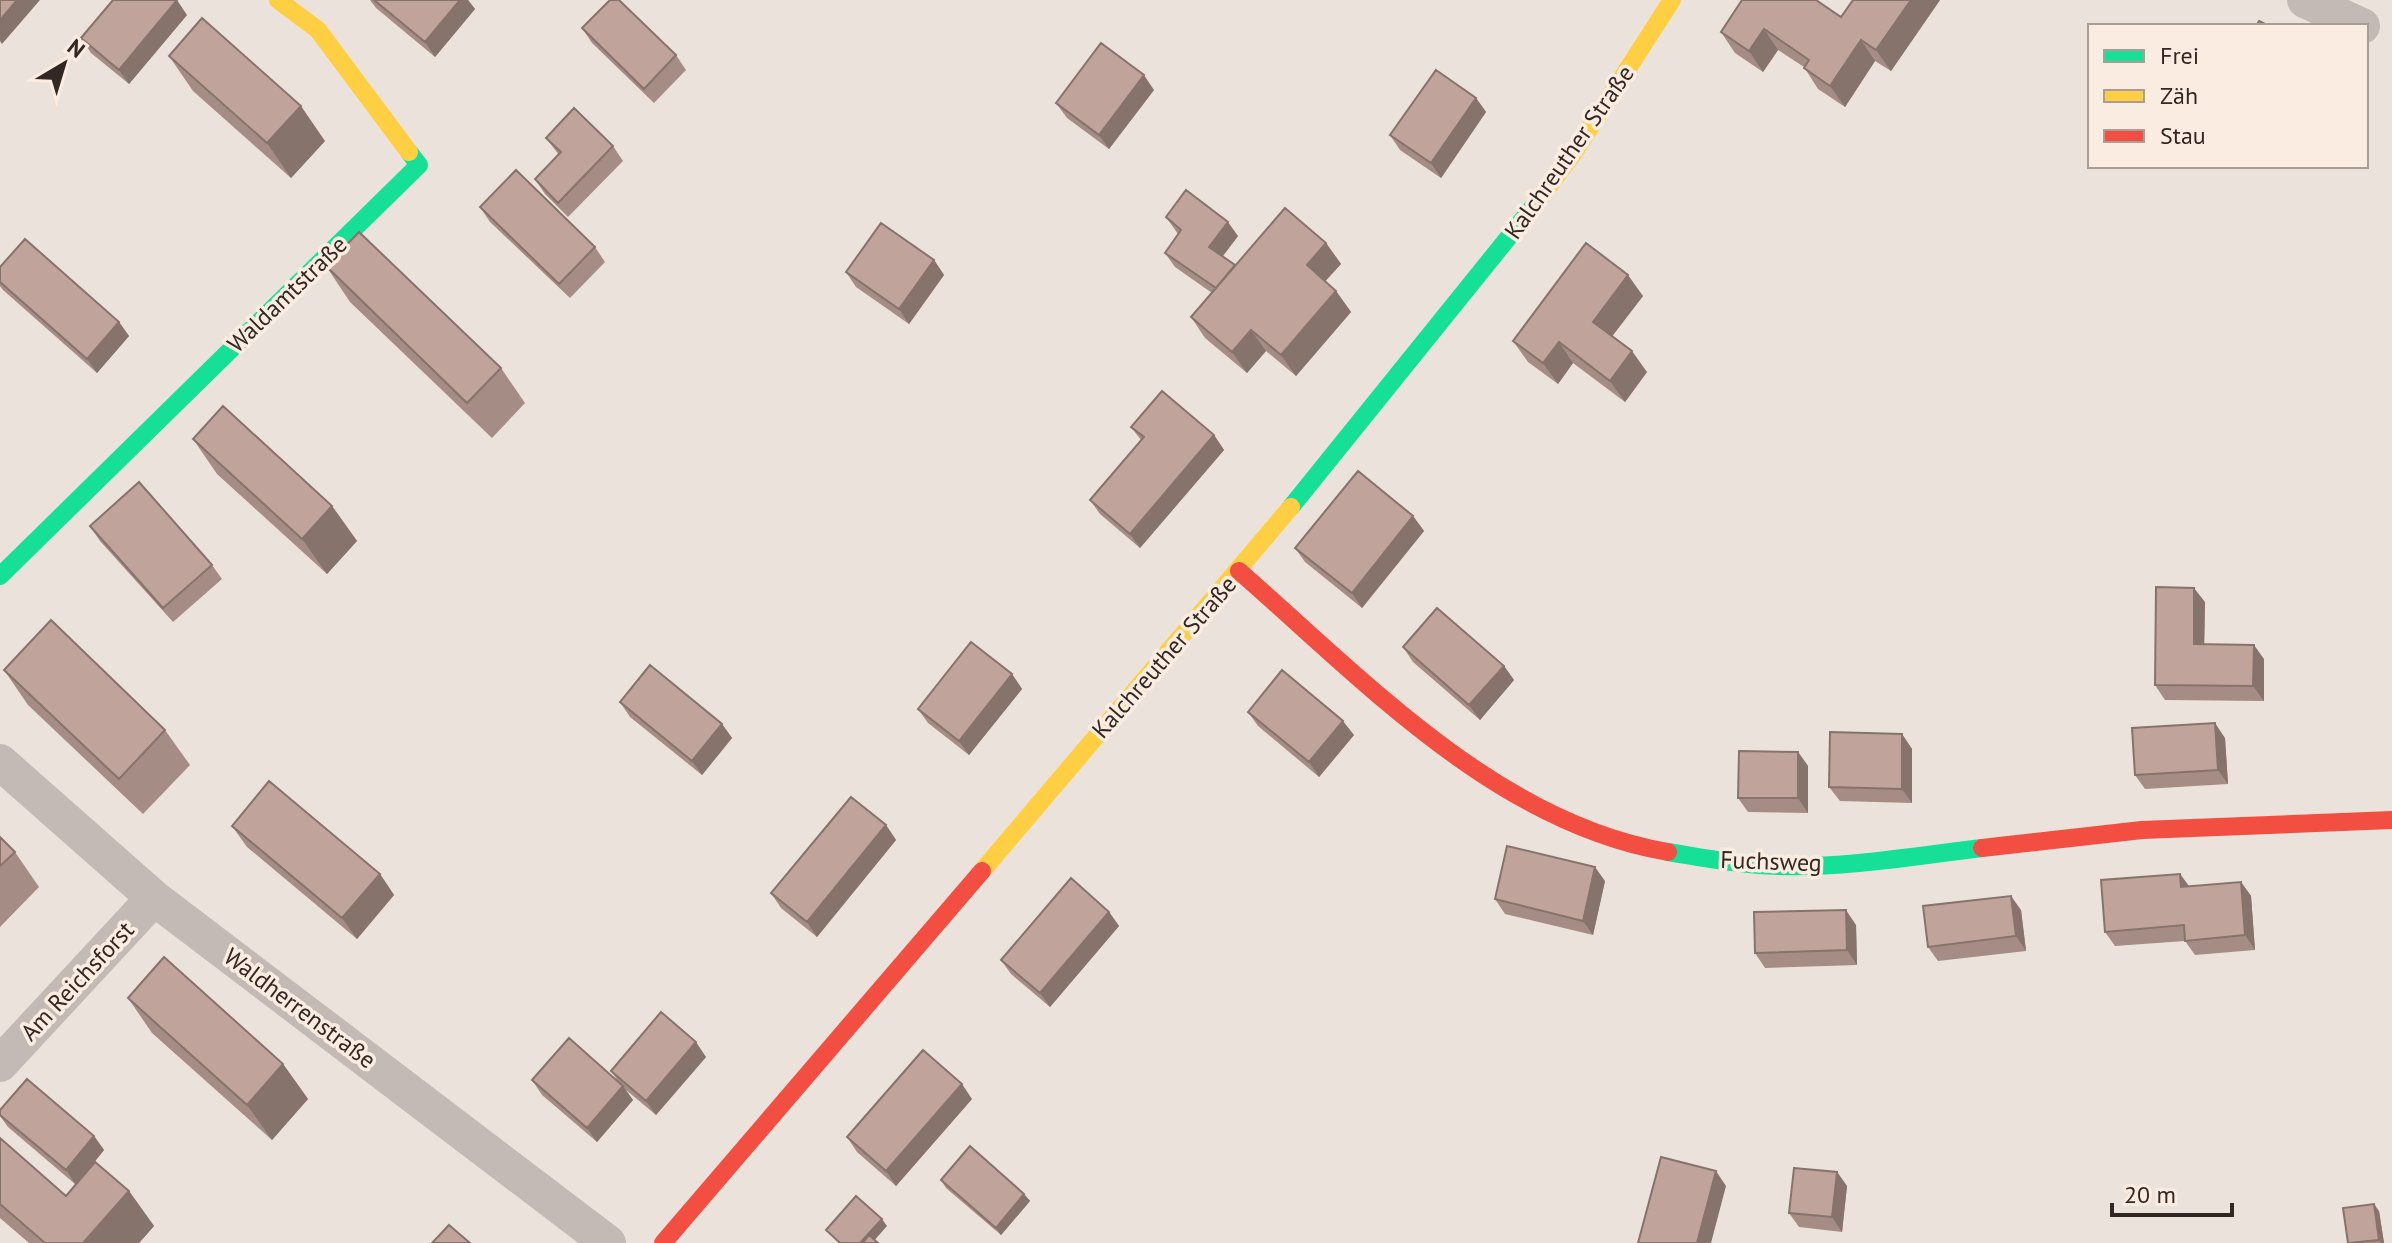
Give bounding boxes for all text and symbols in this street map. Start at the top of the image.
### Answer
north arrow [24,24,104,104]
legend [2088,24,2368,168]
text: N [62,33,91,64]
text: Frei [2160,40,2199,71]
street label: Kalchreuther Straße [1497,59,1641,245]
text: Zäh [2160,80,2198,111]
text: Stau [2160,120,2206,151]
street label: Waldamtstraße [221,229,353,359]
street label: Kalchreuther Straße [1085,569,1243,745]
street label: Fuchsweg [1720,844,1822,878]
street label: Am Reichsforst [14,915,140,1047]
street label: Waldherrenstraße [218,941,382,1075]
scale bar [2112,1167,2232,1217]
text: 20 m [2124,1179,2176,1210]

